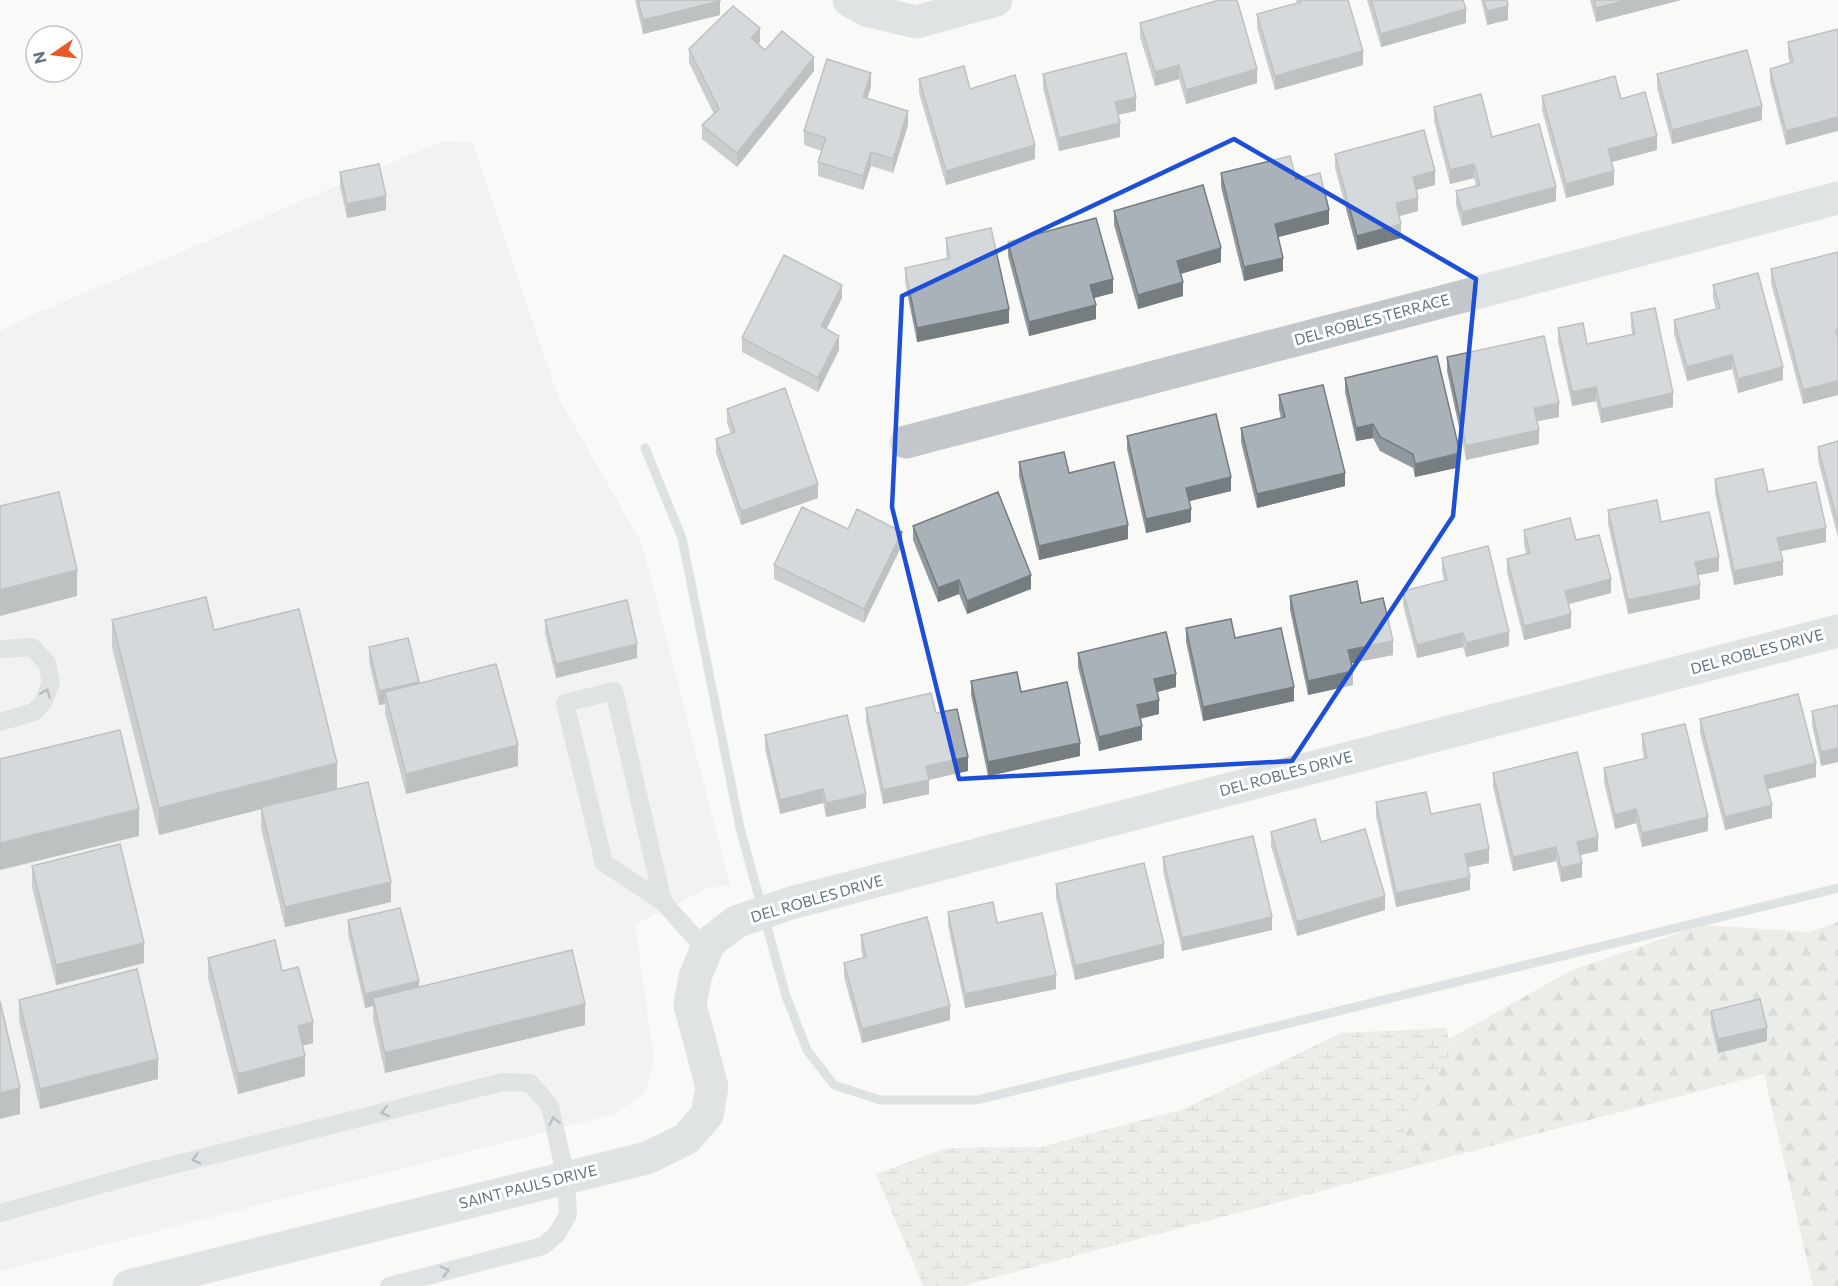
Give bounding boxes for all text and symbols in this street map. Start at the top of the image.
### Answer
north arrow [24,24,84,84]
text: N [28,50,50,66]
street label: DEL ROBLES TERRACE [1292,290,1451,348]
street label: DEL ROBLES DRIVE [1688,625,1825,677]
one-way arrow [39,689,51,700]
street label: DEL ROBLES DRIVE [1217,747,1354,799]
street label: DEL ROBLES DRIVE [748,871,885,926]
one-way arrow [380,1104,390,1117]
one-way arrow [548,1116,561,1126]
one-way arrow [191,1152,201,1165]
street label: SAINT PAULS DRIVE [457,1160,599,1212]
one-way arrow [439,1266,450,1278]

